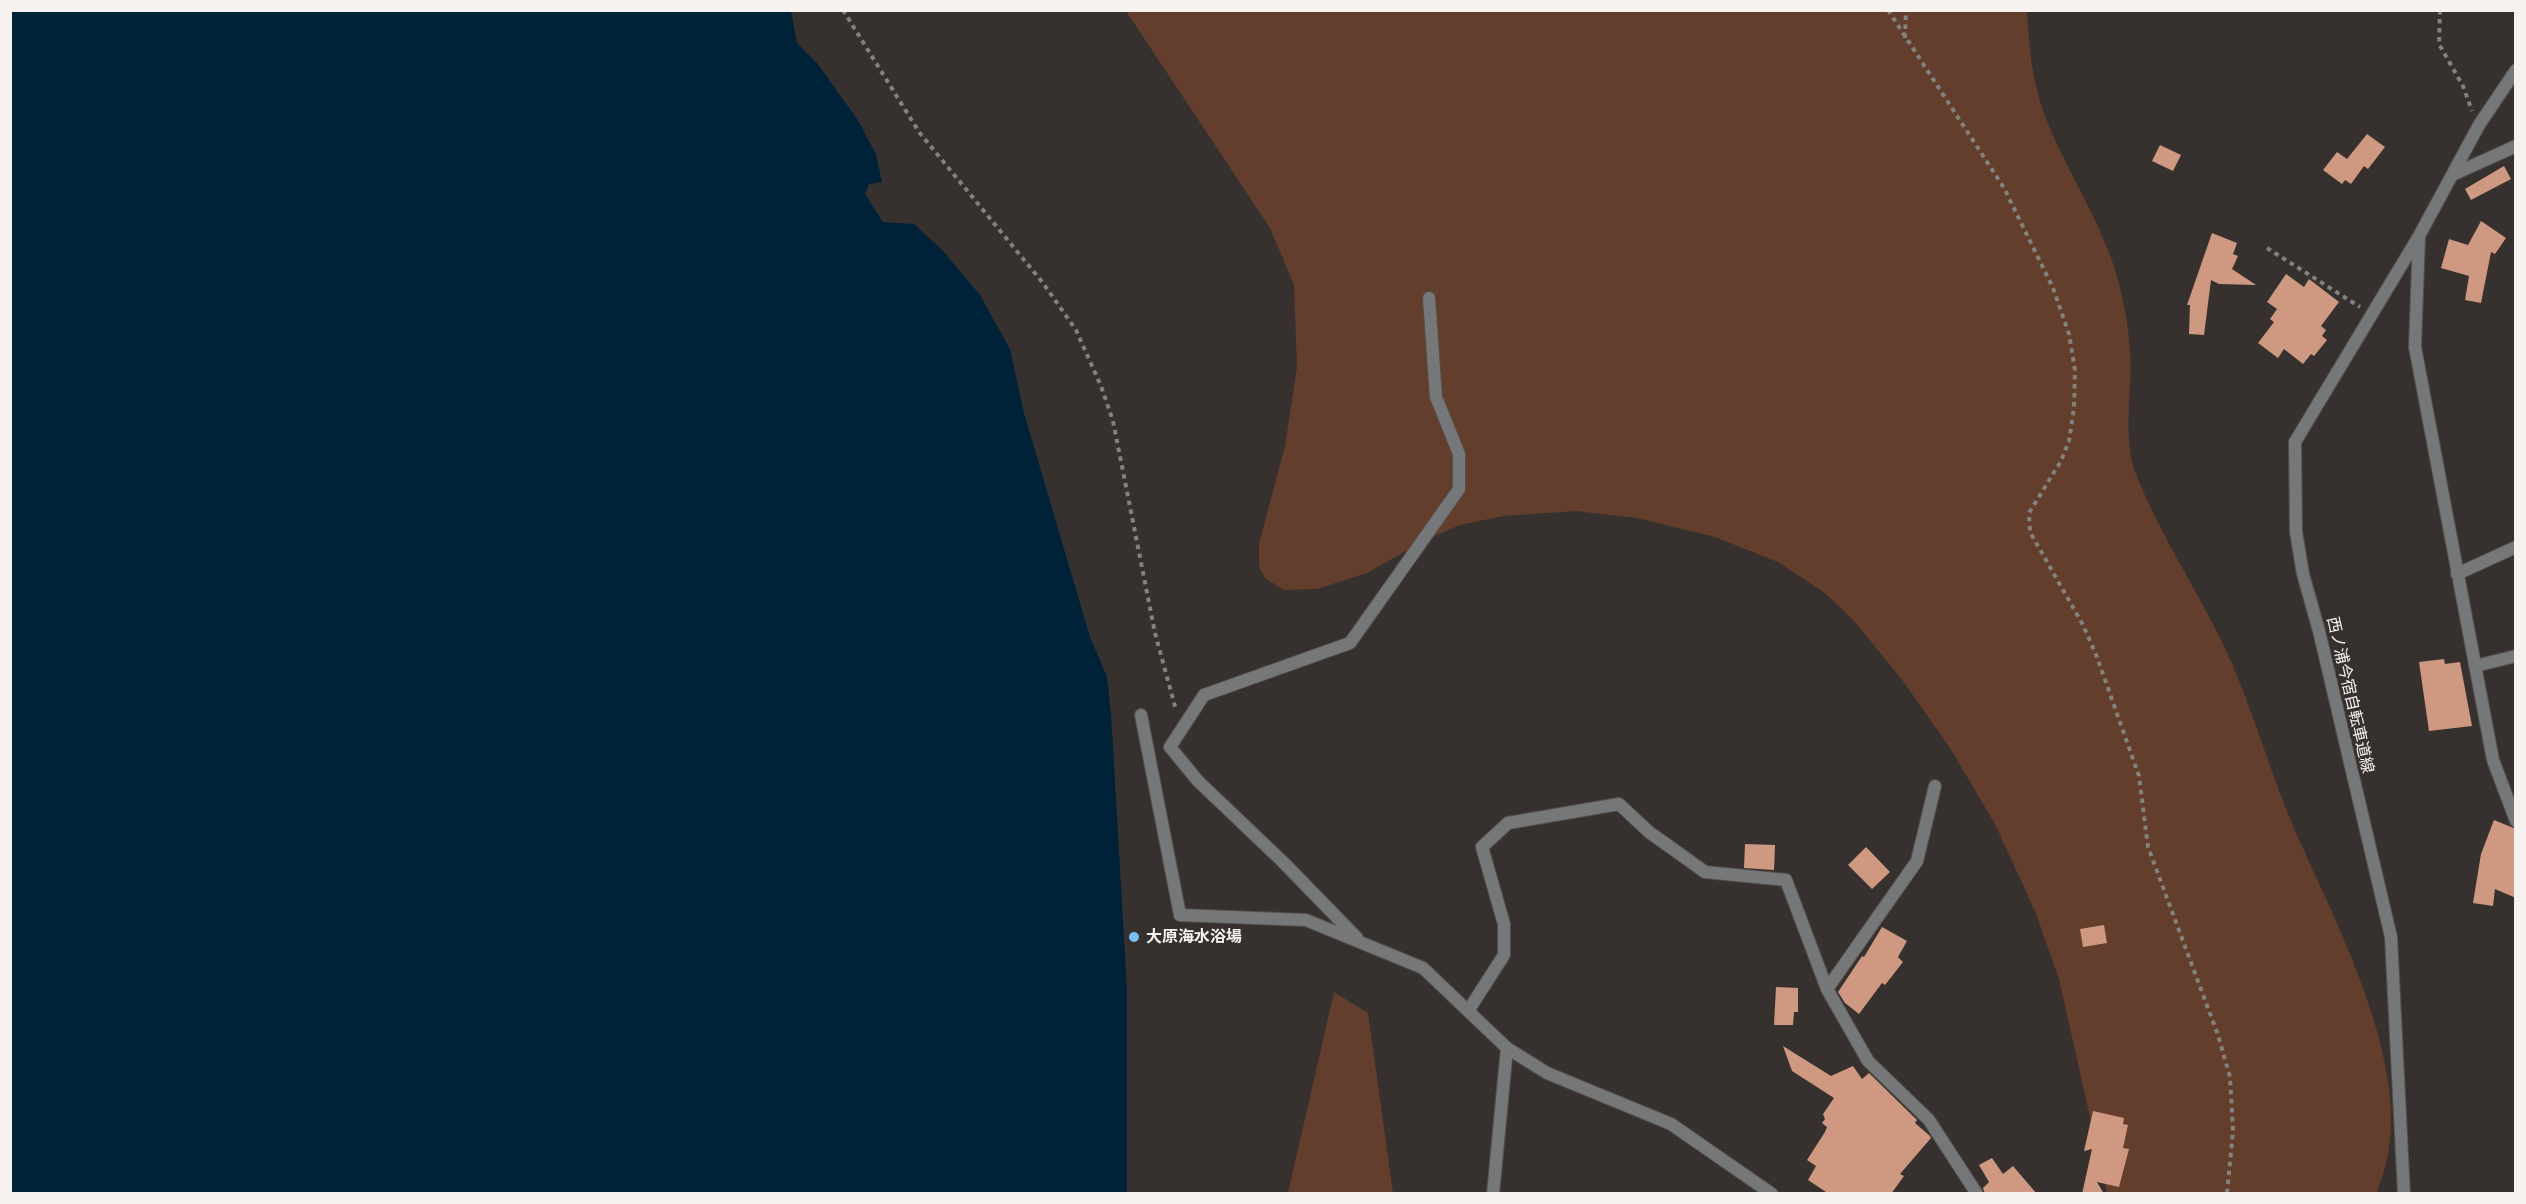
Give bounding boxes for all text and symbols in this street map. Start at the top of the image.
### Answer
street label: 西ノ浦今宿自転車道線 [2323,615,2377,775]
place label: 大原海水浴場 [1146,927,1242,947]
marker: 大原海水浴場 [1127,930,1141,944]

